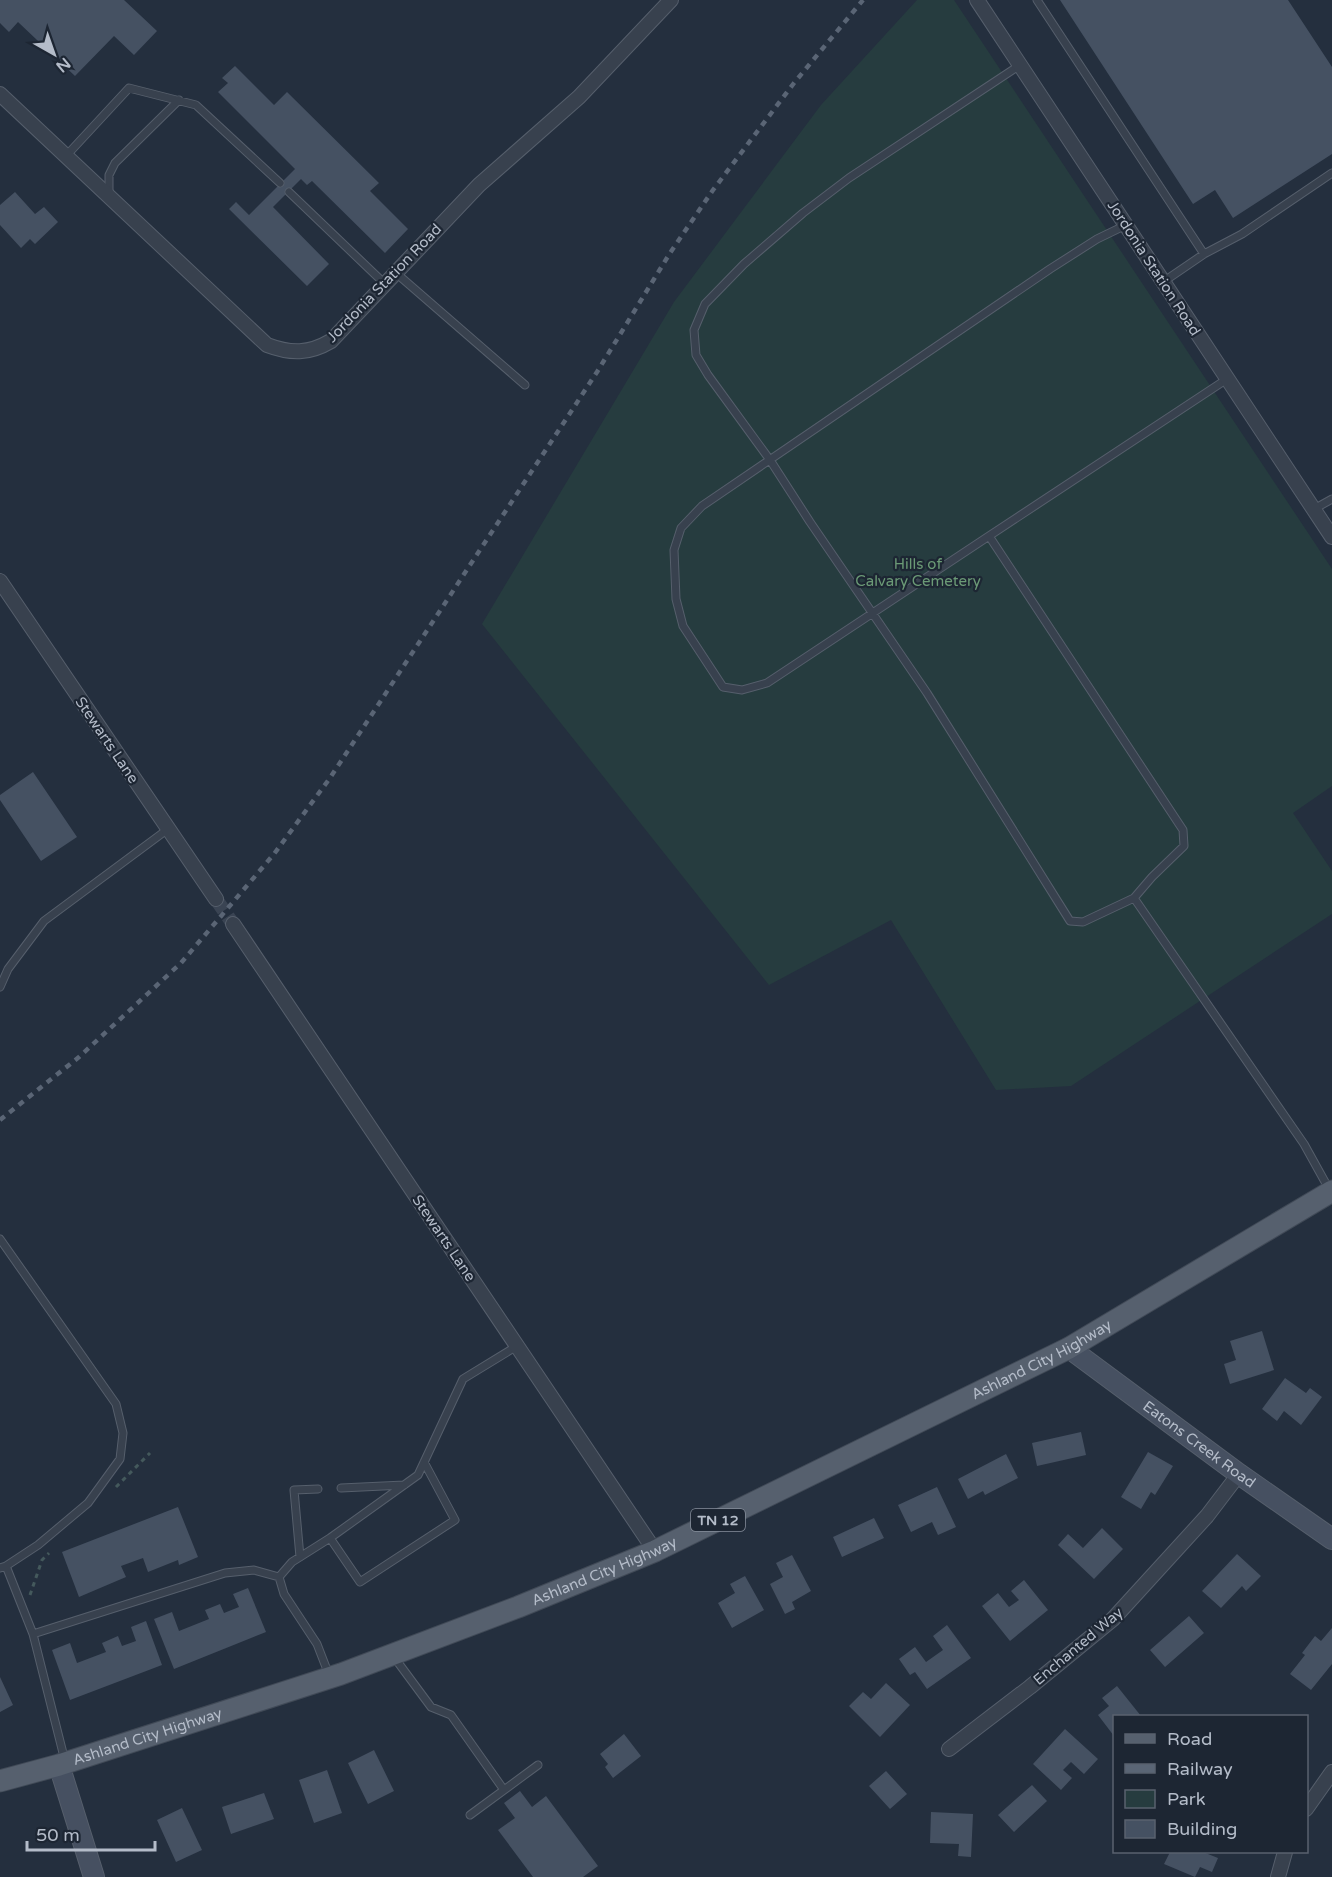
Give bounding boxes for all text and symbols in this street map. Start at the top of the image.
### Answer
north arrow [24,24,84,84]
text: N [52,53,74,77]
street label: Jordonia Station Road [1104,197,1204,339]
street label: Jordonia Station Road [323,220,445,346]
park label: Hills of Calvary Cemetery [855,555,981,590]
street label: Stewarts Lane [71,693,143,787]
street label: Stewarts Lane [408,1191,480,1285]
street label: Ashland City Highway [968,1316,1115,1403]
street label: Eatons Creek Road [1139,1397,1259,1492]
road number: TN 12 [691,1509,745,1531]
street label: Ashland City Highway [529,1533,680,1609]
street label: Enchanted Way [1030,1603,1126,1689]
street label: Ashland City Highway [71,1704,224,1769]
legend [1113,1715,1308,1853]
text: Road [1167,1728,1212,1750]
text: Railway [1167,1758,1233,1780]
text: Park [1167,1788,1206,1810]
scale bar [27,1814,154,1852]
text: Building [1167,1818,1237,1840]
text: 50 m [36,1824,80,1846]

